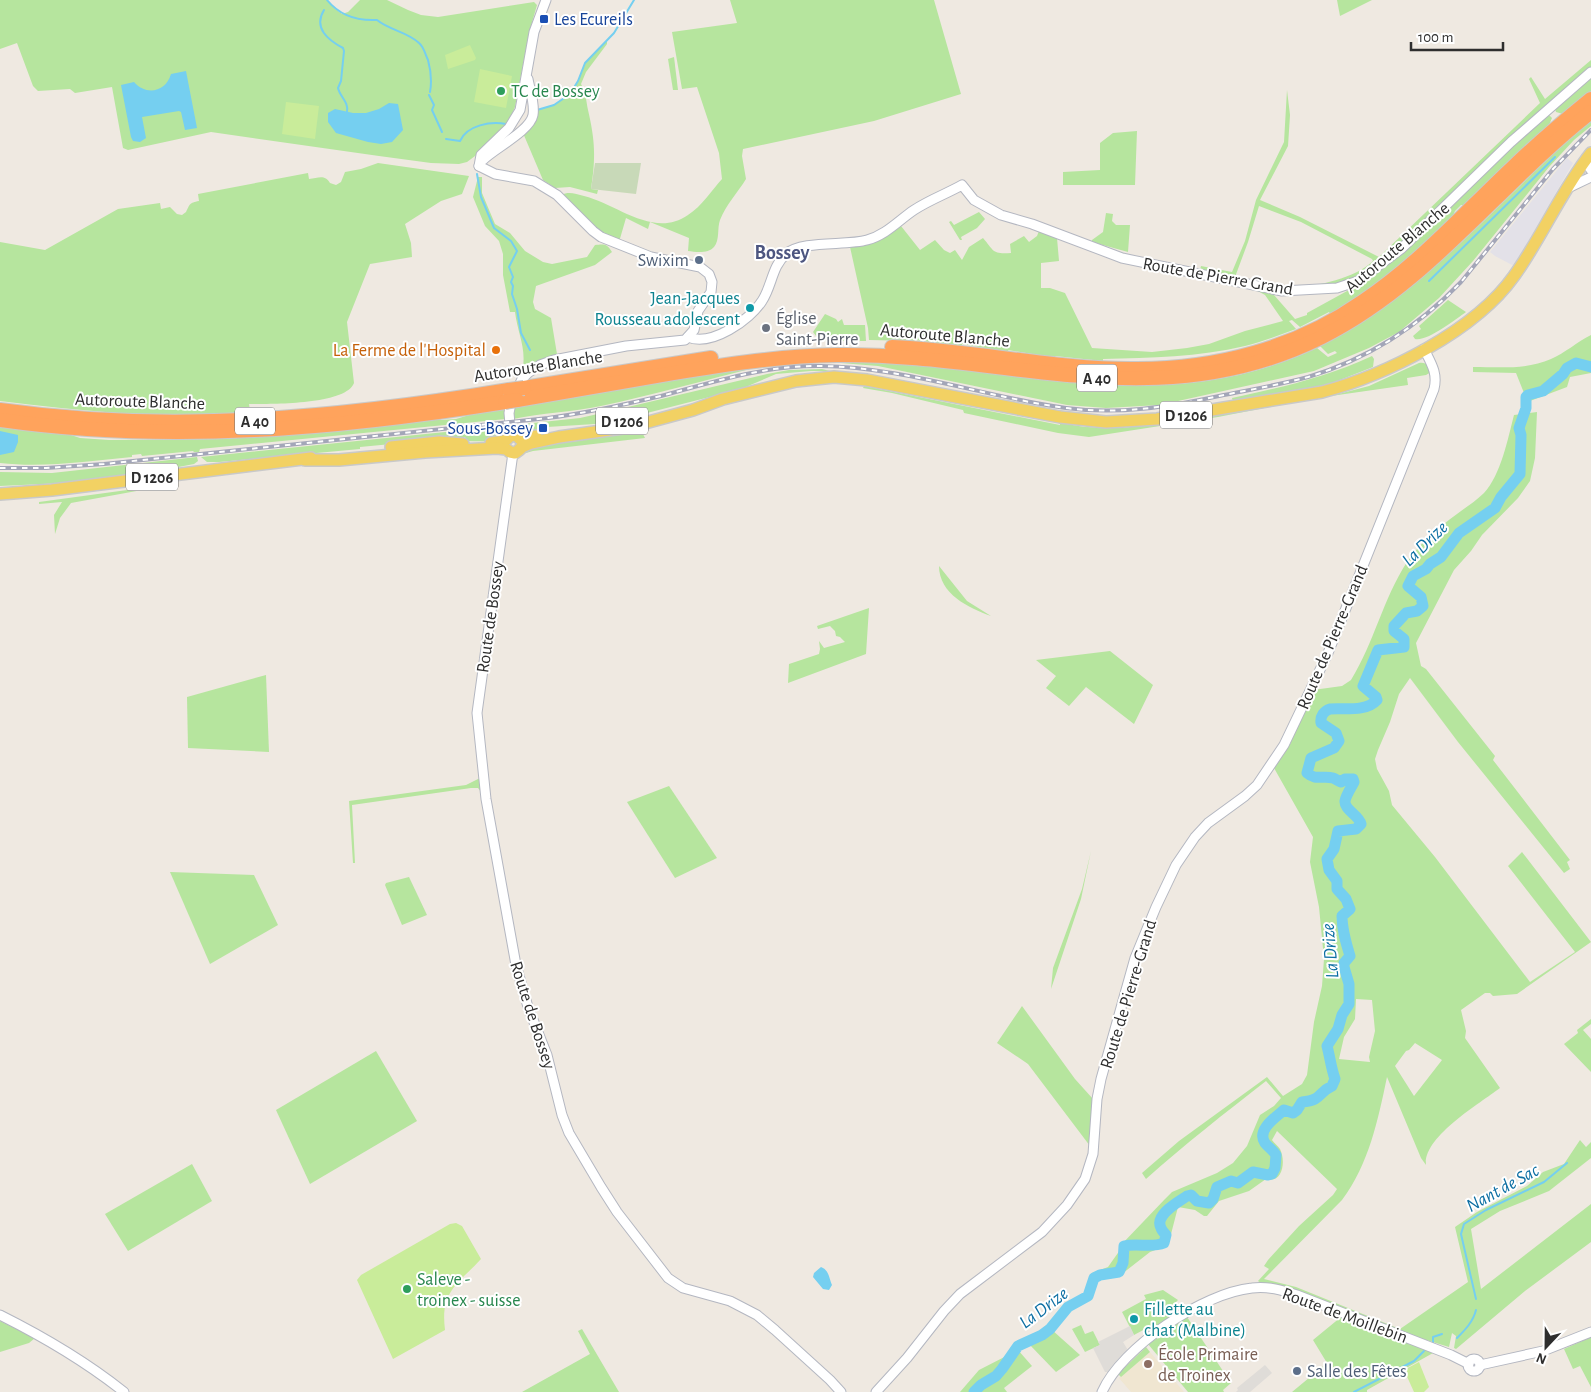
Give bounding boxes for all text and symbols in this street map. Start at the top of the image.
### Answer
place label: Les Ecureils [554,11,633,29]
marker: Les Ecureils [538,13,550,25]
scale bar [1411,20,1504,52]
text: 100 m [1418,30,1453,45]
place label: TC de Bossey [511,83,600,101]
marker: TC de Bossey [495,85,507,97]
street label: Autoroute Blanche [1342,199,1453,296]
district label: Bossey [754,243,810,263]
place label: Swixim [638,252,689,270]
marker: Swixim [693,254,705,266]
street label: Route de Pierre Grand [1141,255,1294,299]
place label: Jean-Jacques Rousseau adolescent [594,290,740,329]
marker: Jean-Jacques Rousseau adolescent [744,302,756,314]
place label: Église Saint-Pierre [776,307,859,349]
street label: Autoroute Blanche [879,321,1010,351]
marker: Église Saint-Pierre [760,322,772,334]
place label: La Ferme de l'Hospital [333,342,486,360]
marker: La Ferme de l'Hospital [490,344,502,356]
street label: Autoroute Blanche [473,348,604,386]
road number: A 40 [1077,364,1117,392]
street label: Autoroute Blanche [75,391,205,413]
road number: D 1206 [1160,402,1212,428]
road number: A 40 [235,408,275,434]
road number: D 1206 [596,408,648,434]
place label: Sous-Bossey [448,420,533,438]
marker: Sous-Bossey [537,422,549,434]
road number: D 1206 [126,464,178,491]
water label: La Drize [1398,518,1452,570]
street label: Route de Bossey [474,560,508,674]
street label: Route de Pierre-Grand [1294,563,1371,712]
street label: Route de Pierre-Grand [1098,918,1160,1071]
water label: La Drize [1319,922,1342,979]
street label: Route de Bossey [506,959,558,1072]
water label: Nant de Sac [1463,1160,1543,1216]
place label: Saleve - troinex - suisse [417,1271,520,1310]
marker: Saleve - troinex - suisse [401,1283,413,1295]
water label: La Drize [1016,1284,1072,1332]
street label: Route de Moillebin [1280,1285,1410,1347]
place label: Fillette au chat (Malbine) [1144,1301,1246,1340]
marker: Fillette au chat (Malbine) [1128,1313,1140,1325]
north arrow [1521,1322,1571,1372]
place label: École Primaire de Troinex [1158,1343,1258,1385]
text: N [1534,1350,1549,1366]
marker: École Primaire de Troinex [1142,1358,1154,1370]
place label: Salle des Fêtes [1307,1363,1407,1381]
marker: Salle des Fêtes [1291,1365,1303,1377]

